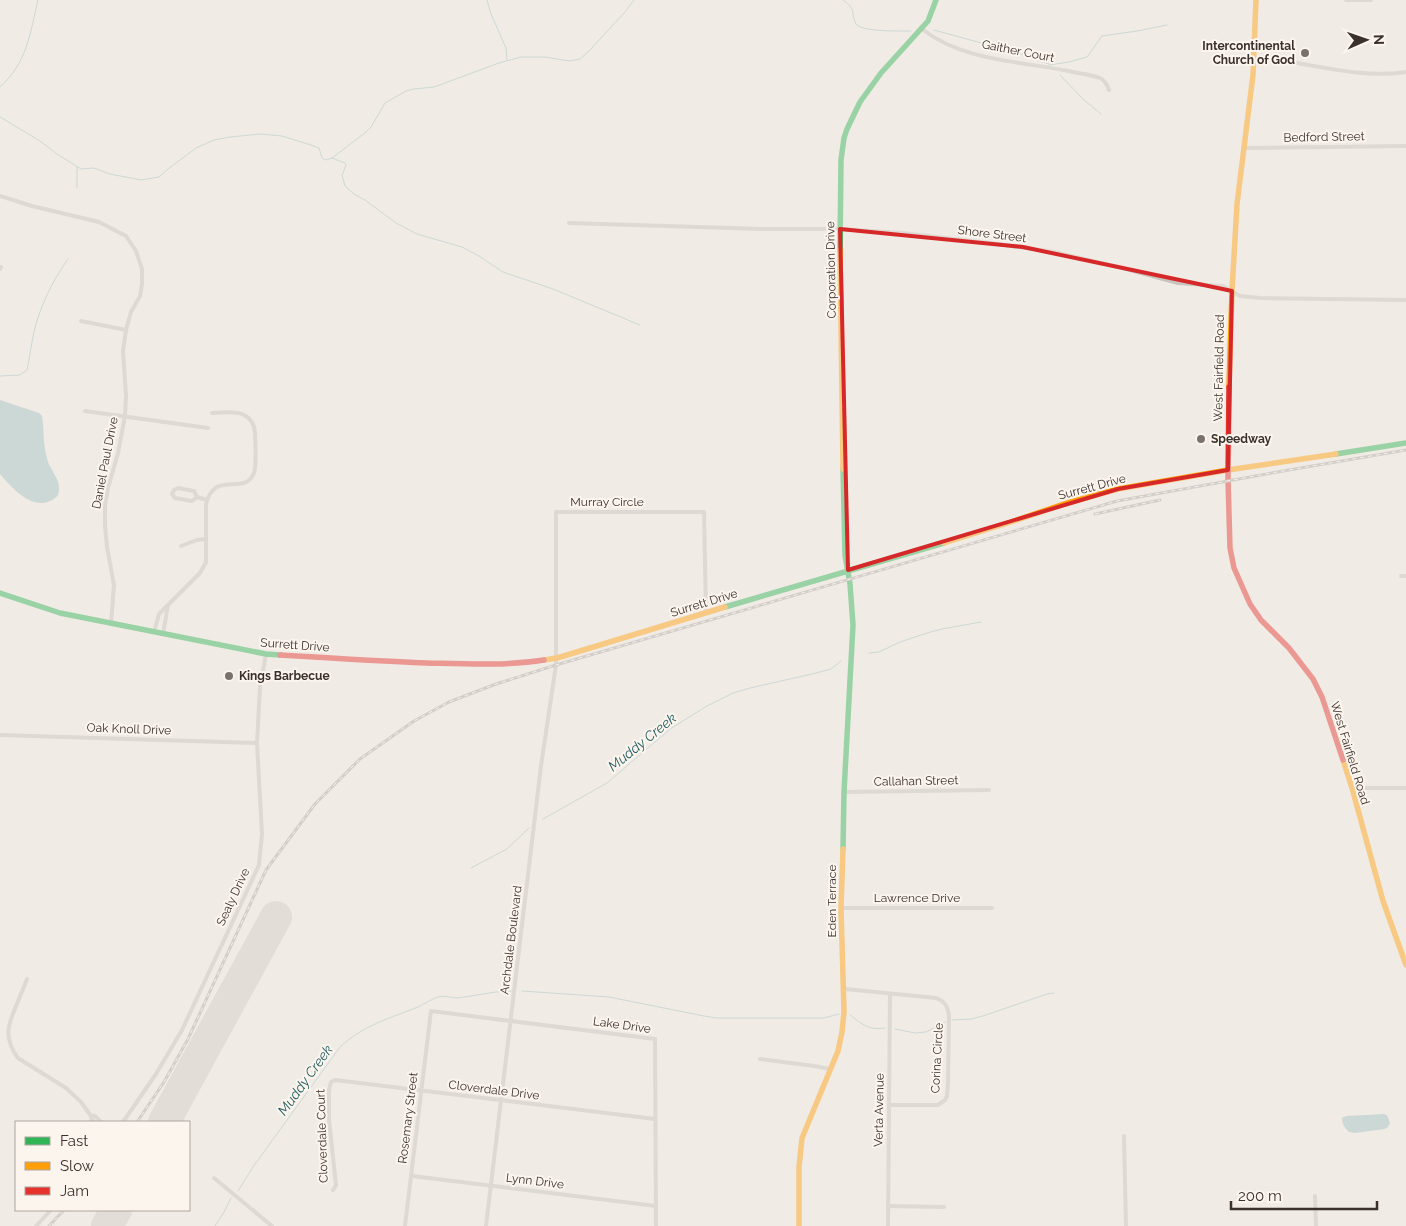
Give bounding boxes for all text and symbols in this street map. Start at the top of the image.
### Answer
north arrow [1341,15,1391,65]
text: N [1371,34,1387,45]
street label: Gaither Court [981,37,1055,65]
place label: Intercontinental Church of God [1202,39,1295,67]
marker: Intercontinental Church of God [1299,47,1311,59]
street label: Bedford Street [1283,129,1365,145]
street label: Corporation Drive [823,221,839,319]
street label: Shore Street [957,223,1027,245]
street label: West Fairfield Road [1211,314,1227,422]
street label: Daniel Paul Drive [89,416,121,510]
place label: Speedway [1211,432,1272,446]
marker: Speedway [1195,433,1207,445]
street label: Surrett Drive [1057,471,1127,503]
street label: Murray Circle [570,495,644,509]
street label: Surrett Drive [669,586,739,620]
street label: Surrett Drive [260,636,330,654]
place label: Kings Barbecue [239,669,330,683]
marker: Kings Barbecue [223,670,235,682]
street label: West Fairfield Road [1328,700,1372,806]
water label: Muddy Creek [605,709,680,774]
street label: Oak Knoll Drive [86,721,172,737]
street label: Callahan Street [874,773,958,789]
street label: Eden Terrace [825,865,839,937]
street label: Sealy Drive [214,866,252,928]
street label: Archdale Boulevard [497,885,525,995]
street label: Lawrence Drive [874,891,960,905]
street label: Lake Drive [592,1014,652,1036]
street label: Corina Circle [928,1022,946,1094]
water label: Muddy Creek [274,1041,336,1118]
street label: Rosemary Street [395,1072,421,1164]
street label: Verta Avenue [871,1073,887,1147]
street label: Cloverdale Drive [448,1077,540,1103]
street label: Cloverdale Court [313,1089,331,1183]
legend [15,1121,190,1211]
text: Fast [60,1132,88,1150]
text: Slow [60,1157,94,1175]
street label: Lynn Drive [505,1171,565,1191]
scale bar [1231,1178,1377,1210]
text: Jam [60,1182,89,1200]
text: 200 m [1238,1187,1282,1205]

